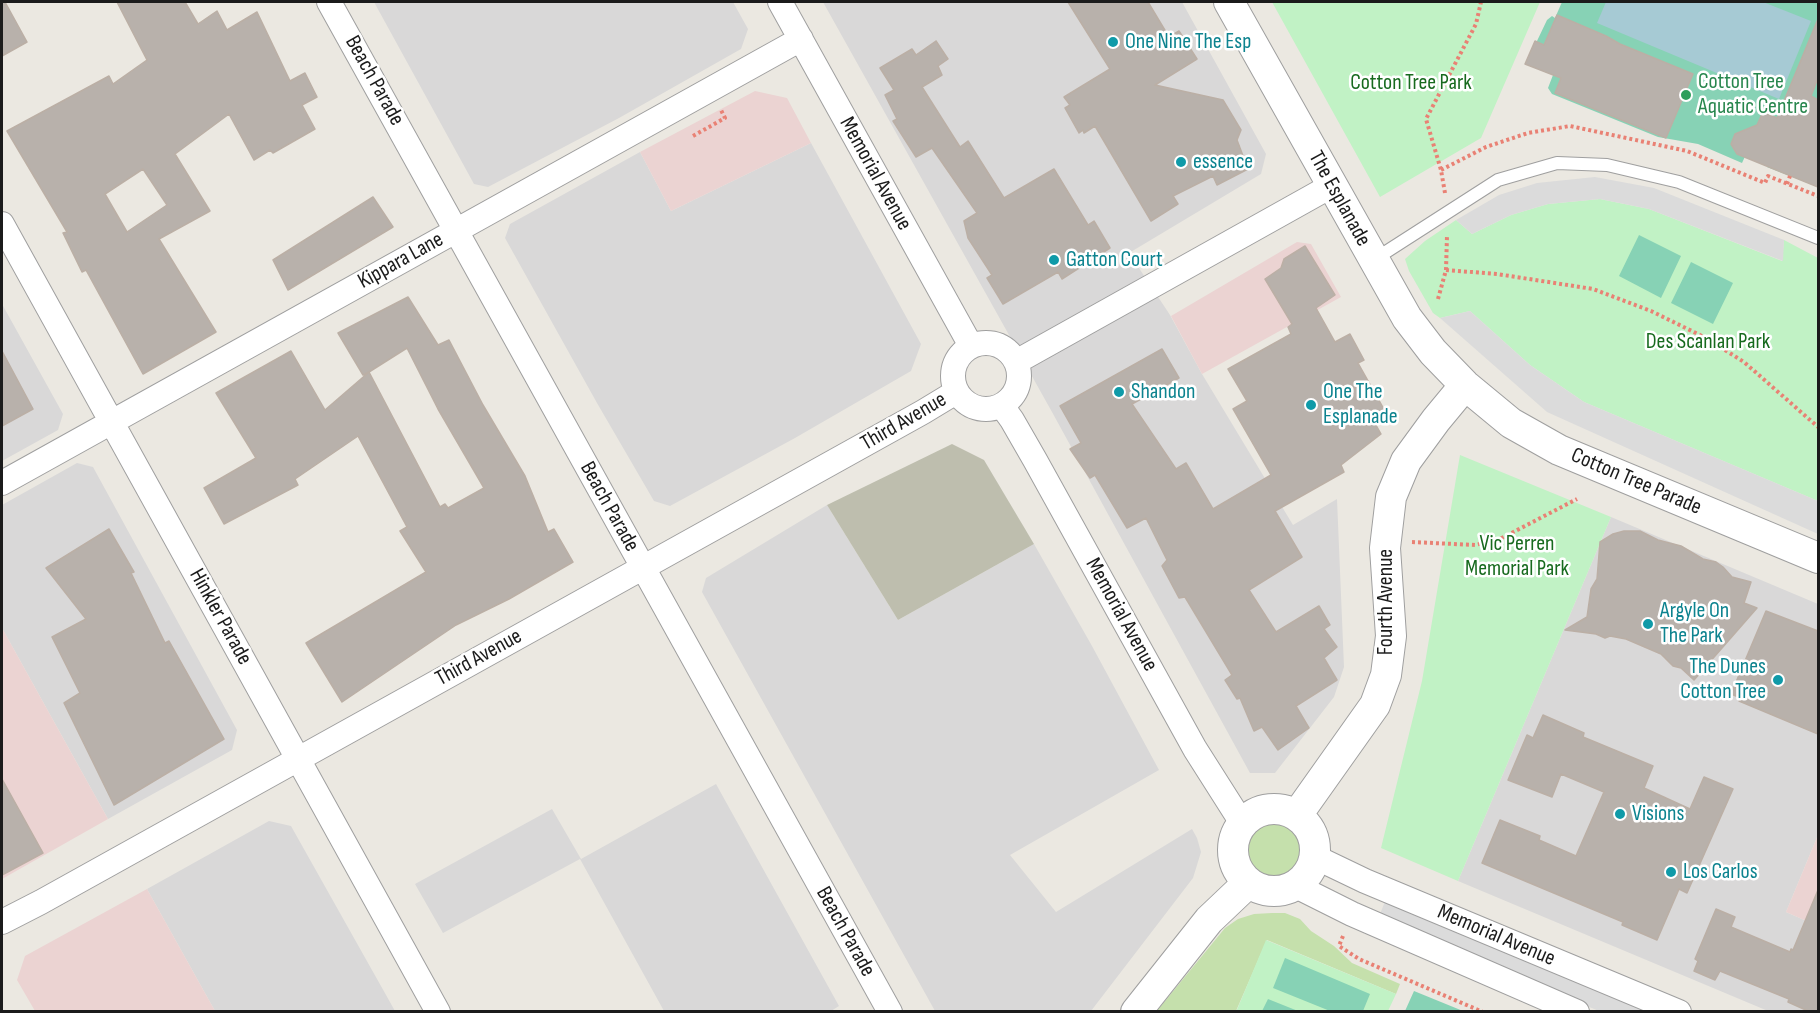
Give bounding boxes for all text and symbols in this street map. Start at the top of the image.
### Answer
place label: One Nine The Esp [1125,29,1251,55]
street label: Beach Parade [339,31,409,131]
marker: One Nine The Esp [1106,35,1120,49]
place label: Cotton Tree Aquatic Centre [1698,69,1808,120]
park label: Cotton Tree Park [1350,70,1472,96]
marker: Cotton Tree Aquatic Centre [1679,88,1693,102]
street label: Memorial Avenue [833,113,917,235]
street label: The Esplanade [1302,147,1376,251]
place label: essence [1193,149,1253,175]
marker: essence [1174,155,1188,169]
street label: Kippara Lane [354,227,448,295]
place label: Gatton Court [1066,247,1163,273]
marker: Gatton Court [1047,253,1061,267]
park label: Des Scanlan Park [1646,329,1770,355]
place label: Shandon [1131,379,1195,405]
place label: One The Esplanade [1323,379,1398,430]
marker: Shandon [1112,385,1126,399]
street label: Third Avenue [856,387,952,457]
marker: One The Esplanade [1304,398,1318,412]
street label: Cotton Tree Parade [1567,443,1705,521]
street label: Beach Parade [574,457,644,557]
park label: Vic Perren Memorial Park [1465,531,1569,582]
street label: Fourth Avenue [1373,549,1399,655]
street label: Memorial Avenue [1079,554,1163,676]
street label: Hinkler Parade [183,564,257,670]
place label: Argyle On The Park [1660,598,1729,650]
marker: Argyle On The Park [1641,617,1655,631]
street label: Third Avenue [431,624,527,692]
place label: The Dunes Cotton Tree [1680,654,1766,706]
marker: The Dunes Cotton Tree [1771,673,1785,687]
place label: Visions [1632,801,1684,827]
marker: Visions [1613,807,1627,821]
place label: Los Carlos [1683,859,1758,885]
marker: Los Carlos [1664,865,1678,879]
street label: Beach Parade [810,882,880,982]
street label: Memorial Avenue [1433,899,1559,973]

